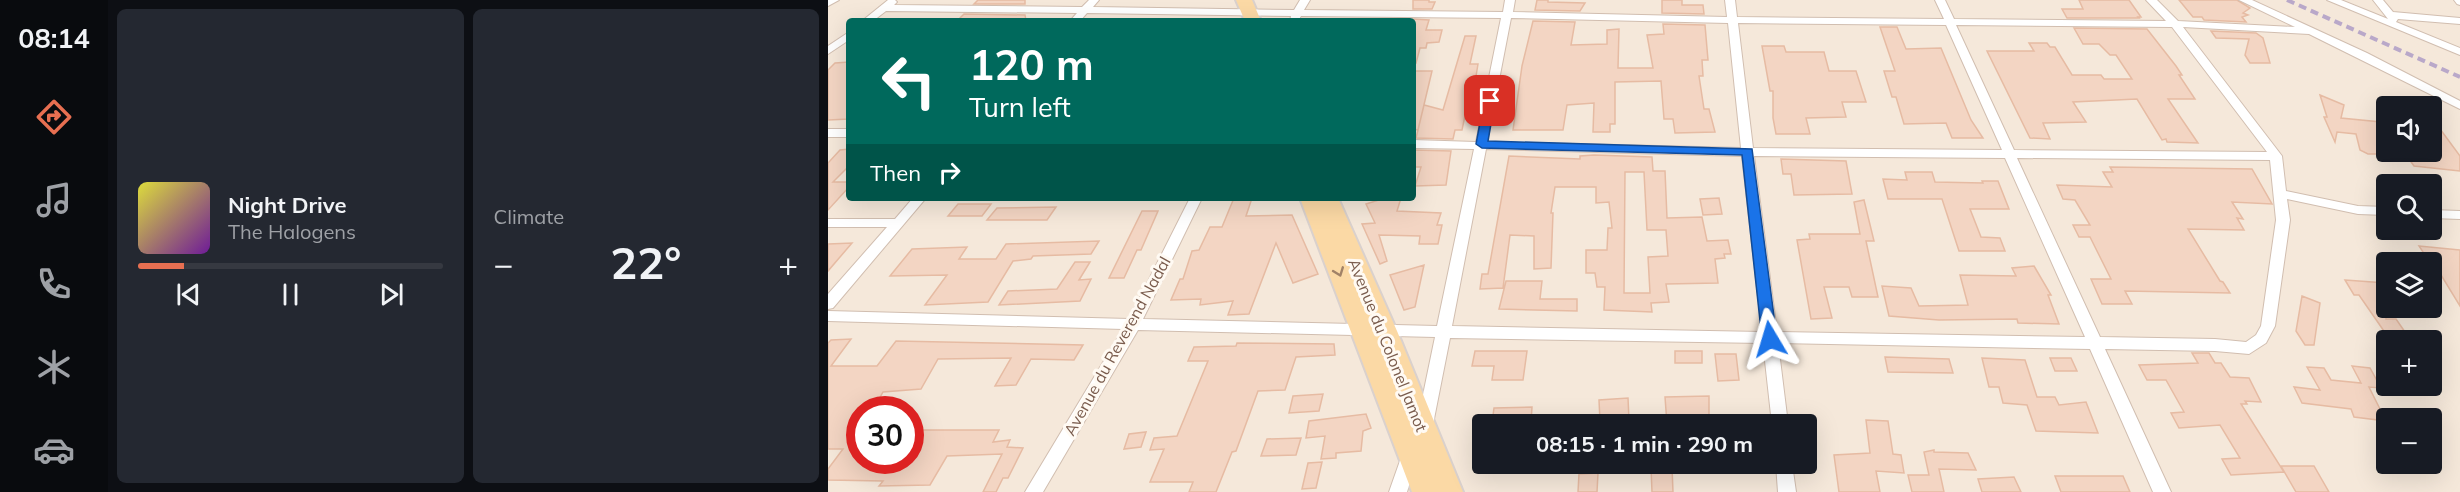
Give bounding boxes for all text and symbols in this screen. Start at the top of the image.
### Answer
text: 08:14 [18,21,90,55]
text: 120 m [969,38,1094,91]
icon: left [870,42,948,120]
pin [1464,75,1515,126]
icon: arrive [1473,84,1506,117]
text: Turn left [969,90,1071,124]
icon: directions [33,96,75,138]
map controls [2376,96,2442,474]
button: sound [2376,96,2442,162]
icon: right [933,156,966,189]
text: Then [870,159,921,187]
button: search [2376,174,2442,240]
icon: music [33,179,75,221]
text: Night Drive [228,191,347,219]
text: Climate [494,204,564,229]
text: The Halogens [228,219,356,244]
text: 22° [610,234,681,290]
text: − [494,243,513,284]
text: + [778,243,798,284]
button: layers [2376,252,2442,318]
street label: Avenue du Reverend Nadal [1059,253,1175,439]
street label: Avenue du Colonel Jamot [1344,255,1432,435]
icon: phone [33,263,75,305]
one-way arrow [1332,266,1345,277]
icon: previous [172,278,205,311]
icon: pause [274,278,307,311]
icon: next [375,278,408,311]
position arrow [1738,307,1802,371]
button: + [2376,330,2442,396]
icon: climate [33,346,75,388]
speed limit sign: 30 [846,396,924,474]
button: − [2376,408,2442,474]
icon: car [33,429,75,471]
text: 08:15 · 1 min · 290 m [1536,430,1753,458]

